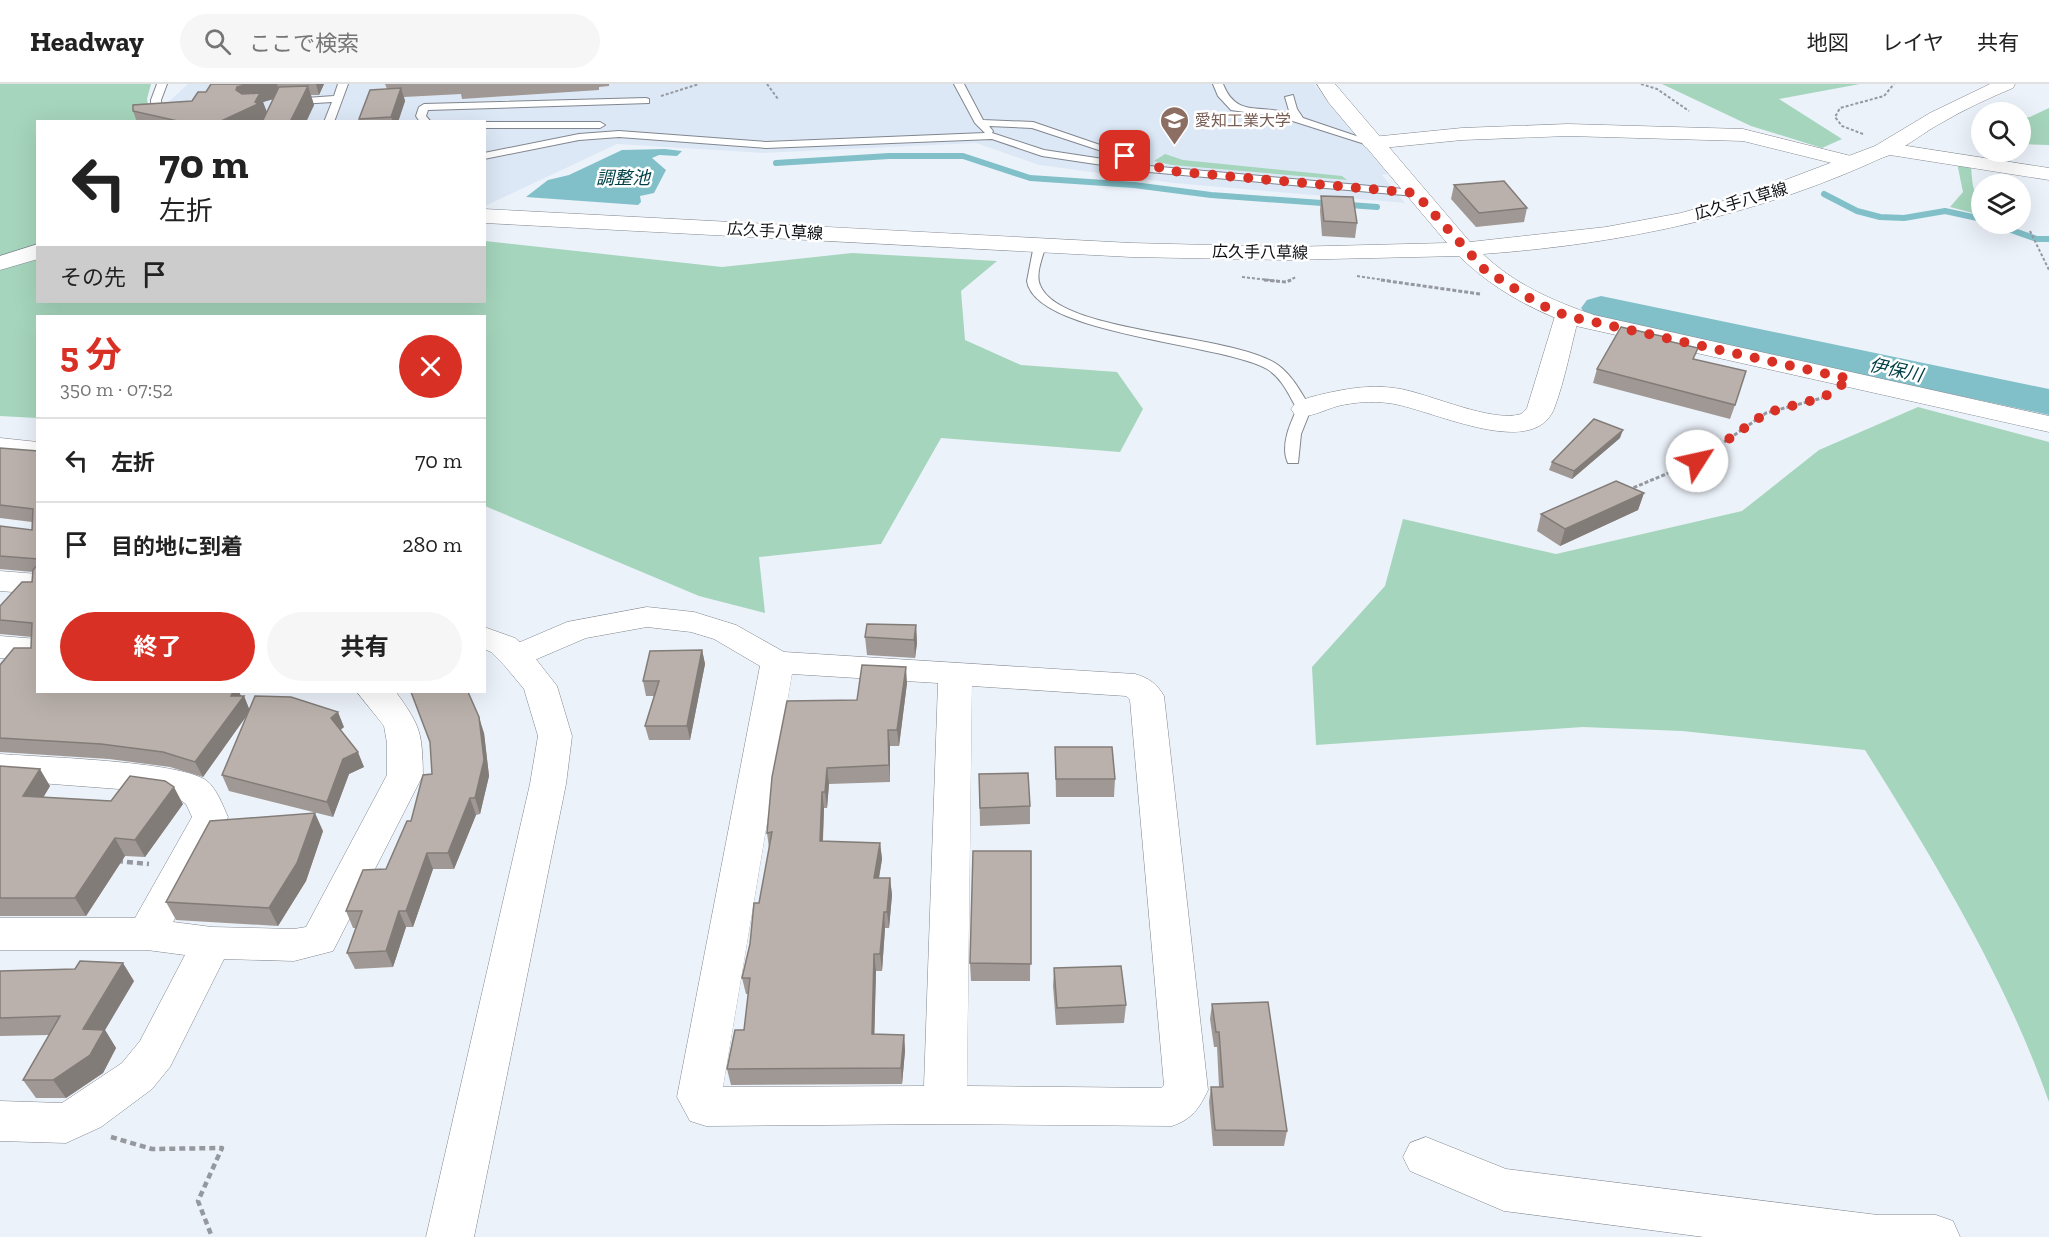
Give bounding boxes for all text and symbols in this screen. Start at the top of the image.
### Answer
search box [180,14,600,68]
text: Headway [30,25,144,58]
icon: search [201,25,234,58]
text: ここで検索 [249,30,359,57]
text: 地図 [1807,30,1849,55]
text: レイヤ [1882,30,1944,55]
text: 共有 [1977,30,2019,55]
map controls [1971,102,2031,234]
button: search [1971,102,2031,162]
school or university icon: 愛知工業大学 [1158,104,1190,146]
place label: 愛知工業大学 [1195,111,1291,130]
pin [1099,130,1150,181]
text: 70 m [159,138,249,189]
icon: arrive [1108,139,1141,172]
icon: left [60,144,138,222]
water label: 調整池 [596,167,652,189]
button: layers [1971,174,2031,234]
street label: 広久手八草線 [1692,179,1790,223]
text: 左折 [159,195,213,227]
street label: 広久手八草線 [727,219,823,243]
street label: 広久手八草線 [1212,242,1308,262]
icon: arrive [138,258,171,291]
text: その先 [60,264,126,291]
text: 5 分 [60,333,122,376]
button: close [399,335,462,398]
water label: 伊保川 [1867,354,1927,387]
text: 350 m · 07:52 [60,377,173,401]
position arrow [1665,429,1729,493]
icon: left [60,444,93,477]
text: 70 m [415,447,462,474]
text: 左折 [111,449,155,476]
icon: arrive [60,528,93,561]
text: 280 m [402,531,462,558]
text: 目的地に到着 [111,533,243,560]
button: 終了 [60,612,255,681]
button: 共有 [267,612,462,681]

